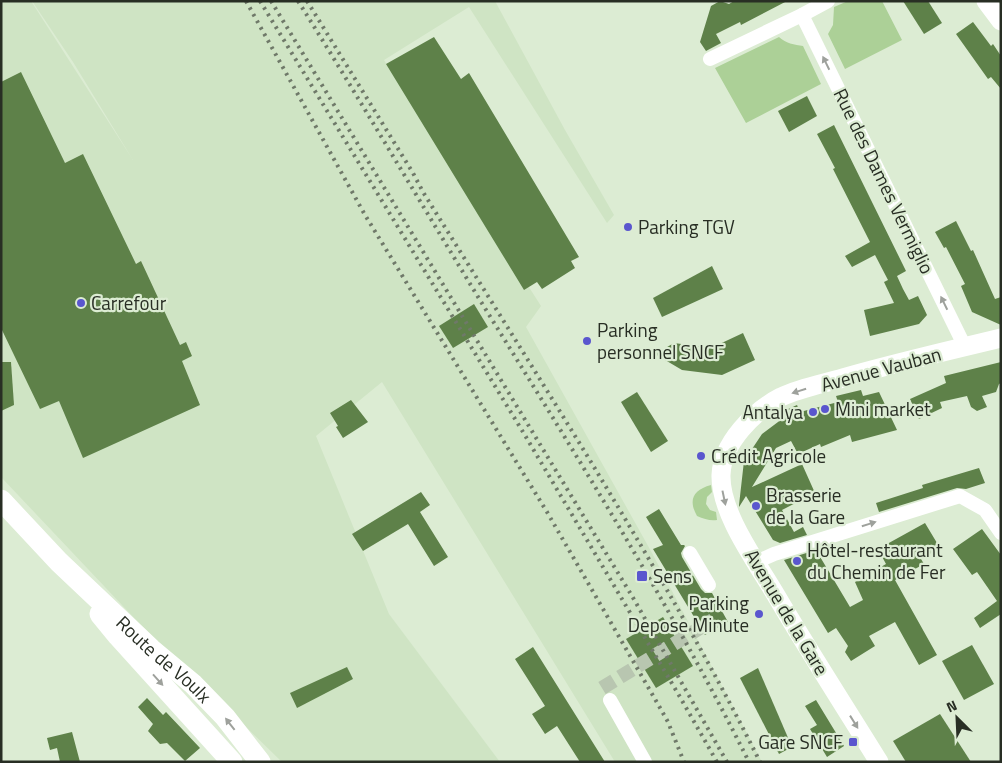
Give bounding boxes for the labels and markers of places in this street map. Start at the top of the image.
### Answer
place label: Parking TGV [638,212,735,241]
marker: Parking TGV [622,221,634,233]
place label: Carrefour [91,288,167,317]
marker: Carrefour [75,297,87,309]
place label: Parking personnel SNCF [597,315,724,366]
marker: Parking personnel SNCF [581,335,593,347]
place label: Mini market [835,394,931,423]
place label: Antalya [742,397,803,426]
marker: Mini market [819,403,831,415]
marker: Antalya [807,406,819,418]
place label: Crédit Agricole [711,441,826,470]
marker: Crédit Agricole [695,450,707,462]
place label: Brasserie de la Gare [766,480,845,531]
marker: Brasserie de la Gare [750,500,762,512]
place label: Hôtel-restaurant du Chemin de Fer [807,535,946,586]
marker: Hôtel-restaurant du Chemin de Fer [791,555,803,567]
place label: Sens [653,561,692,590]
marker: Sens [635,569,649,583]
place label: Parking Depose Minute [628,588,749,639]
marker: Parking Depose Minute [753,608,765,620]
place label: Gare SNCF [758,727,843,756]
marker: Gare SNCF [847,736,859,748]

